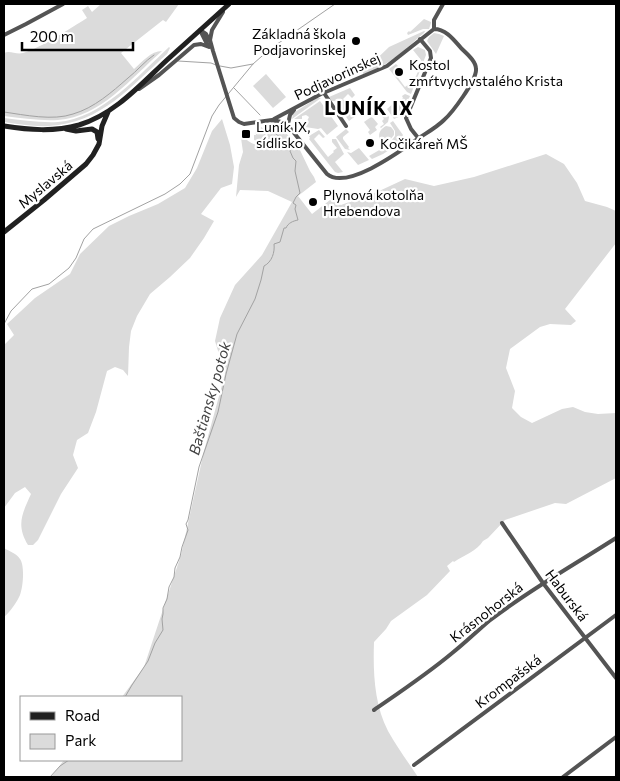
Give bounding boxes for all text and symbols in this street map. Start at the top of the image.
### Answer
scale bar [22,20,134,52]
place label: Základná škola Podjavorinskej [252,25,346,58]
text: 200 m [30,27,74,45]
marker: Základná škola Podjavorinskej [350,35,362,47]
street label: Podjavorinskej [291,49,383,103]
place label: Kostol zmŕtvychvstalého Krista [409,56,563,89]
marker: Kostol zmŕtvychvstalého Krista [393,66,405,78]
district label: LUNÍK IX [324,96,414,119]
place label: Luník IX, sídlisko [256,118,310,151]
marker: Luník IX, sídlisko [240,128,252,140]
place label: Kočikáreň MŠ [380,135,468,152]
marker: Kočikáreň MŠ [364,137,376,149]
street label: Myslavská [14,156,76,212]
place label: Plynová kotolňa Hrebendova [323,186,424,219]
marker: Plynová kotolňa Hrebendova [307,196,319,208]
water label: Baštiansky potok [184,338,234,457]
street label: Haburská [542,566,592,624]
street label: Krásnohorská [446,578,526,646]
street label: Krompašská [472,651,544,711]
legend [20,696,182,761]
text: Road [65,706,100,724]
text: Park [65,731,96,749]

